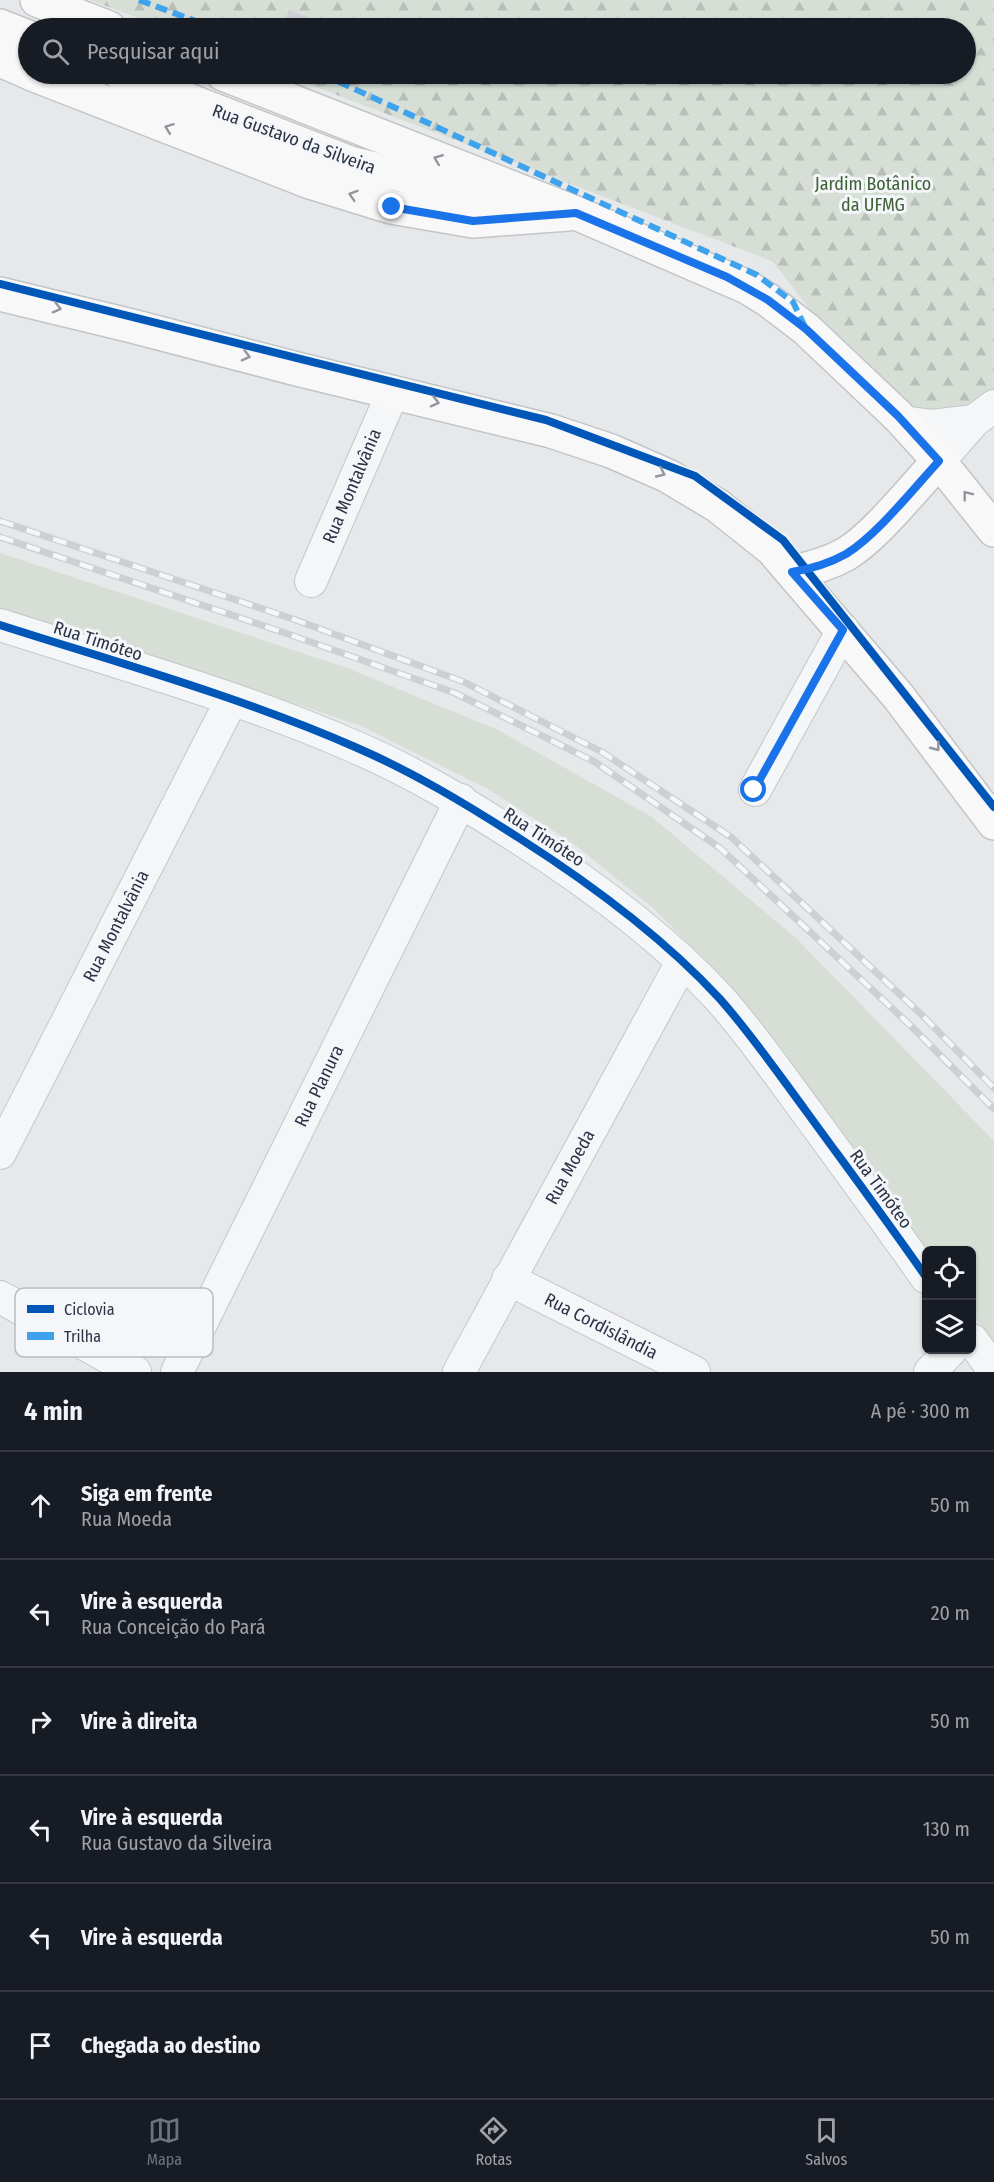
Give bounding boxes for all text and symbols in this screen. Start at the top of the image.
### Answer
search box [18,18,976,84]
icon: search [39,35,72,68]
text: Pesquisar aqui [87,38,219,65]
street label: Rua Gustavo da Silveira [209,99,379,179]
one-way arrow [165,123,175,136]
one-way arrow [433,154,444,166]
park label: Jardim Botânico da UFMG [815,173,931,216]
one-way arrow [348,190,359,202]
route end [378,193,404,219]
one-way arrow [52,300,62,313]
one-way arrow [240,349,251,361]
one-way arrow [430,395,440,408]
street label: Rua Montalvânia [318,425,386,547]
one-way arrow [654,466,665,478]
one-way arrow [963,491,974,502]
street label: Rua Timóteo [51,616,145,666]
one-way arrow [929,740,940,751]
route start [740,776,766,802]
street label: Rua Timóteo [499,803,589,871]
street label: Rua Montalvânia [78,866,154,986]
street label: Rua Planura [290,1041,348,1131]
street label: Rua Moeda [541,1126,600,1208]
street label: Rua Timóteo [845,1145,917,1233]
map controls [922,1246,976,1354]
button: locate [922,1246,976,1300]
legend [15,1288,213,1357]
street label: Rua Cordislândia [541,1288,661,1364]
text: Ciclovia [64,1300,115,1319]
button: layers [922,1300,976,1354]
text: Trilha [64,1327,101,1346]
text: 4 min [24,1396,83,1427]
text: A pé · 300 m [871,1399,970,1423]
text: Siga em frente [81,1480,212,1507]
icon: ahead [24,1489,57,1522]
text: 50 m [930,1493,970,1517]
text: Rua Moeda [81,1507,172,1531]
text: Vire à esquerda [81,1588,223,1615]
icon: left [24,1597,57,1630]
text: 20 m [931,1601,970,1625]
text: Rua Conceição do Pará [81,1615,265,1639]
icon: right [24,1705,57,1738]
text: Vire à direita [81,1708,197,1735]
text: 50 m [930,1709,970,1733]
text: Vire à esquerda [81,1804,223,1831]
icon: left [24,1813,57,1846]
text: 130 m [923,1817,970,1841]
text: Rua Gustavo da Silveira [81,1831,272,1855]
icon: left [24,1921,57,1954]
text: Vire à esquerda [81,1924,223,1951]
text: 50 m [930,1925,970,1949]
icon: arrive [24,2029,57,2062]
text: Chegada ao destino [81,2032,261,2059]
tab: Mapa [147,2114,182,2169]
tab: Rotas [475,2114,512,2169]
tab: Salvos [805,2114,847,2169]

